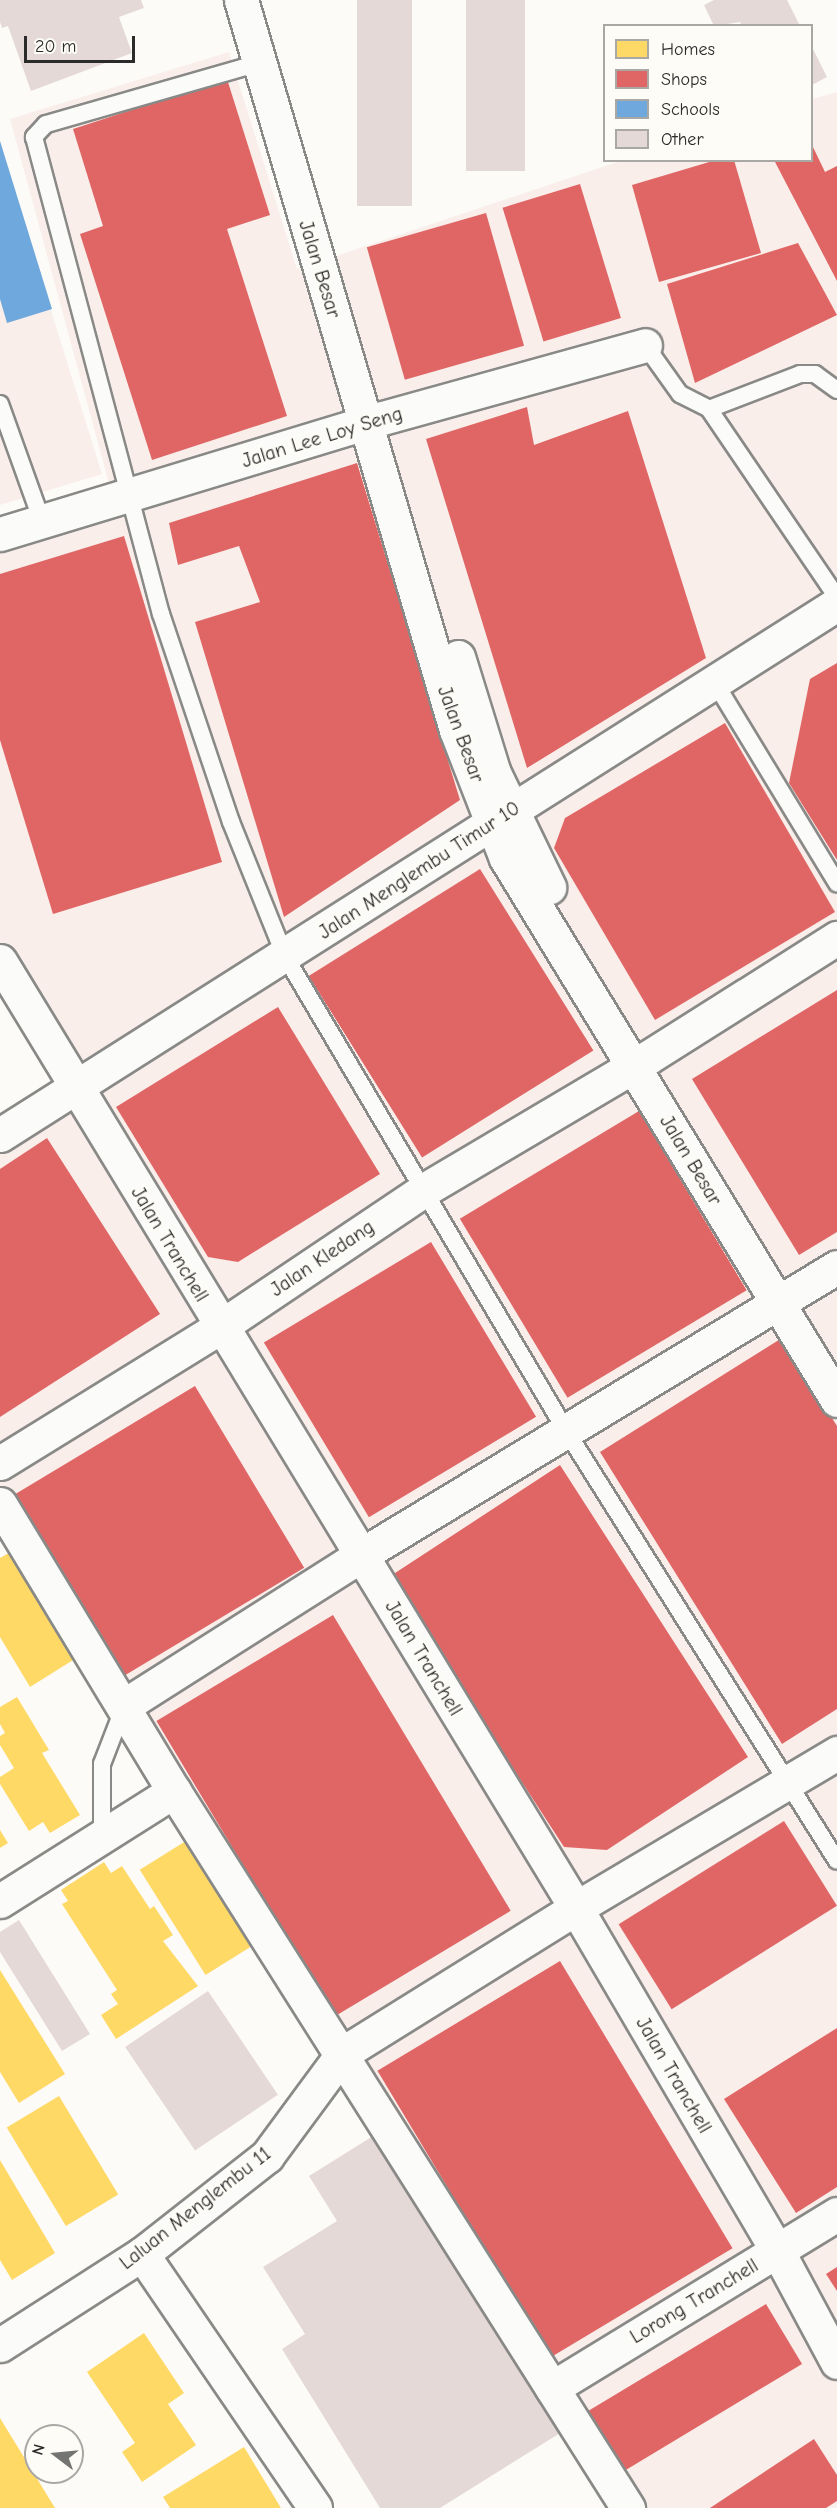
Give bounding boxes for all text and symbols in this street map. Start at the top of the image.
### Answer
scale bar [27,24,138,62]
legend [603,24,813,162]
text: 20 m [35,36,76,57]
text: Homes [661,39,715,60]
text: Shops [661,69,707,90]
text: Schools [661,99,720,120]
text: Other [661,129,704,150]
street label: Jalan Besar [294,217,346,321]
street label: Jalan Lee Loy Seng [239,401,405,473]
street label: Jalan Besar [432,683,490,785]
street label: Jalan Menglembu Timur 10 [314,796,524,944]
street label: Jalan Besar [655,1111,727,1209]
street label: Jalan Tranchell [126,1182,214,1306]
street label: Jalan Kledang [266,1214,378,1302]
street label: Jalan Tranchell [380,1596,468,1720]
street label: Jalan Tranchell [631,2013,717,2137]
street label: Laluan Menglembu 11 [115,2141,275,2275]
street label: Lorong Tranchell [626,2253,762,2349]
north arrow [24,2424,84,2484]
text: N [29,2442,49,2457]

